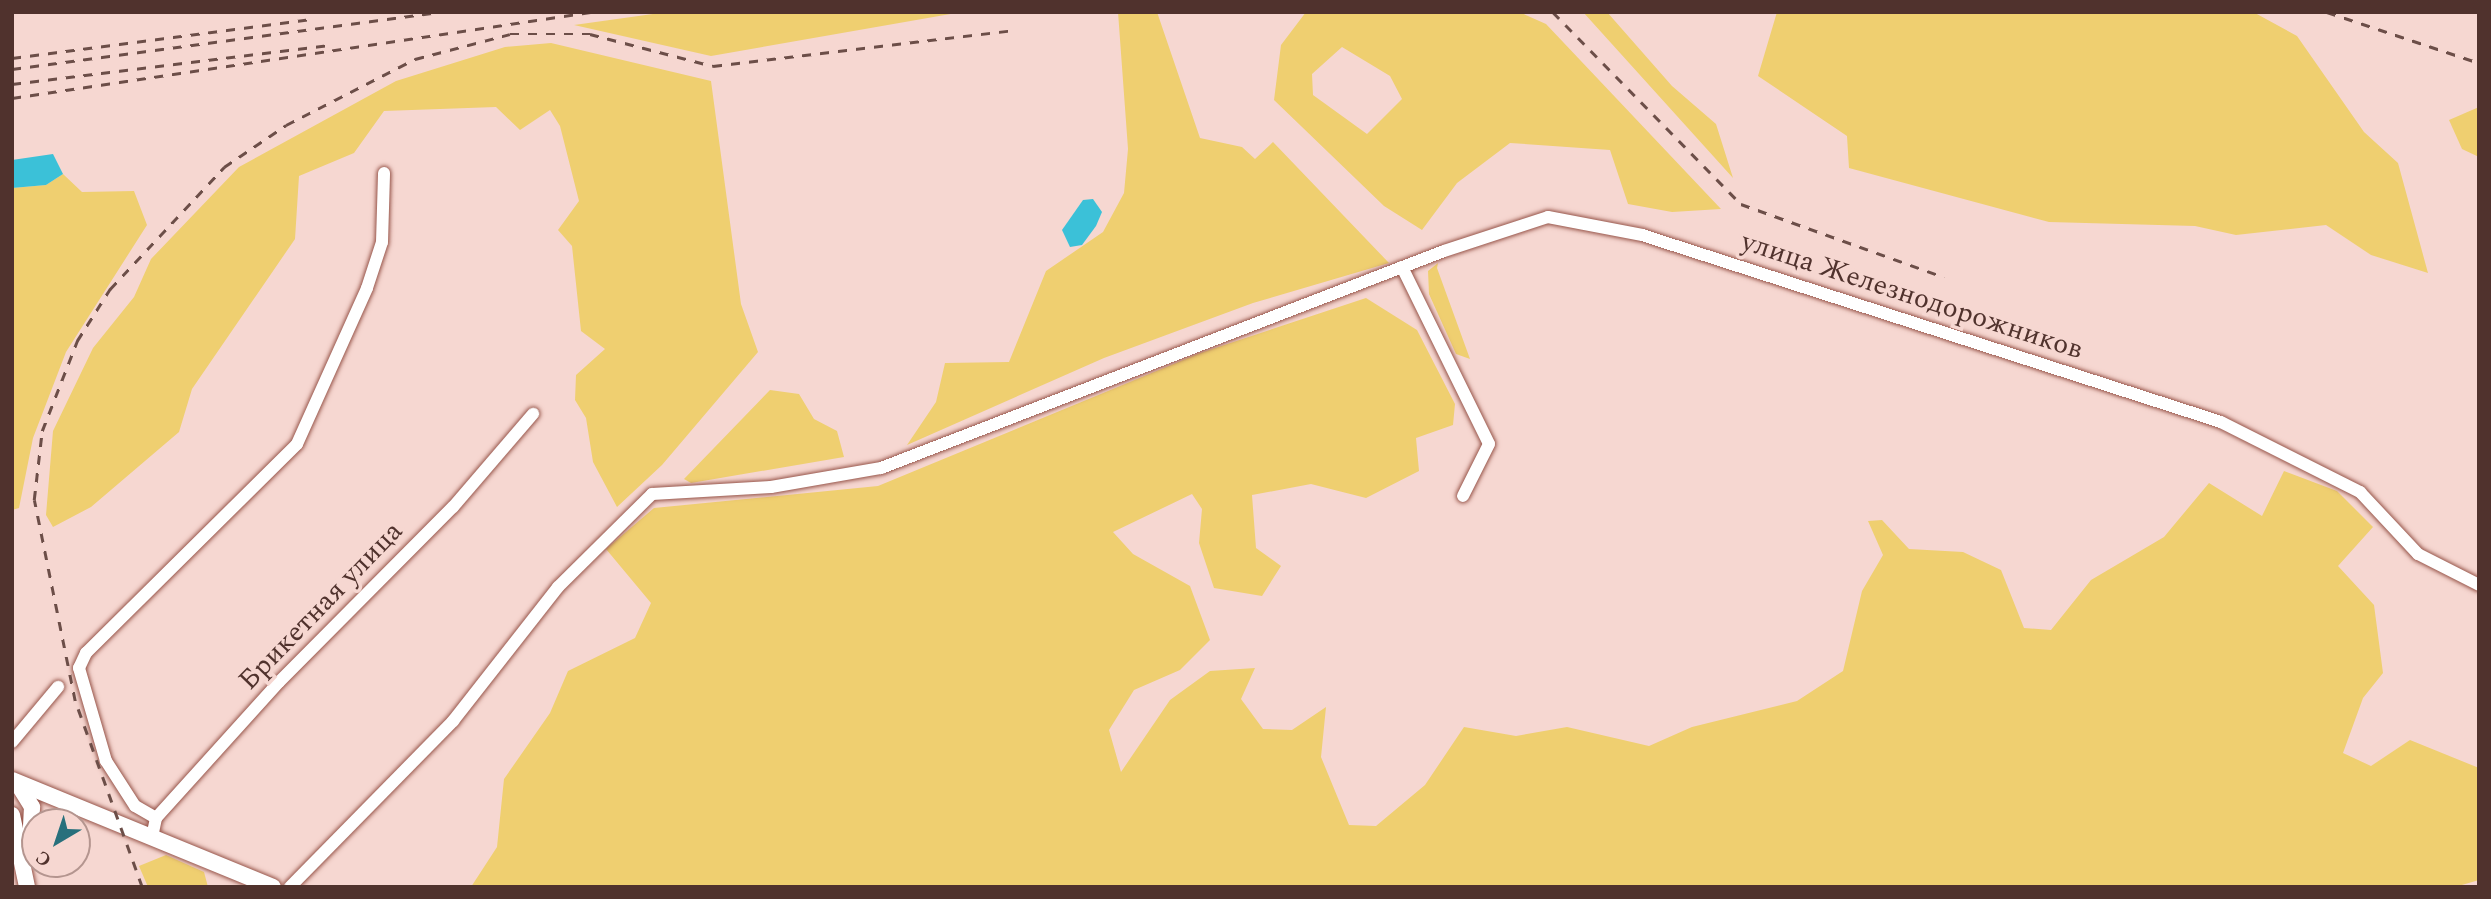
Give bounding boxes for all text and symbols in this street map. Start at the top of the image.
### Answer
street label: улица Железнодорожников [1737,225,2087,367]
street label: Брикетная улица [232,515,410,697]
north arrow [21,808,91,878]
text: С [29,843,58,874]

